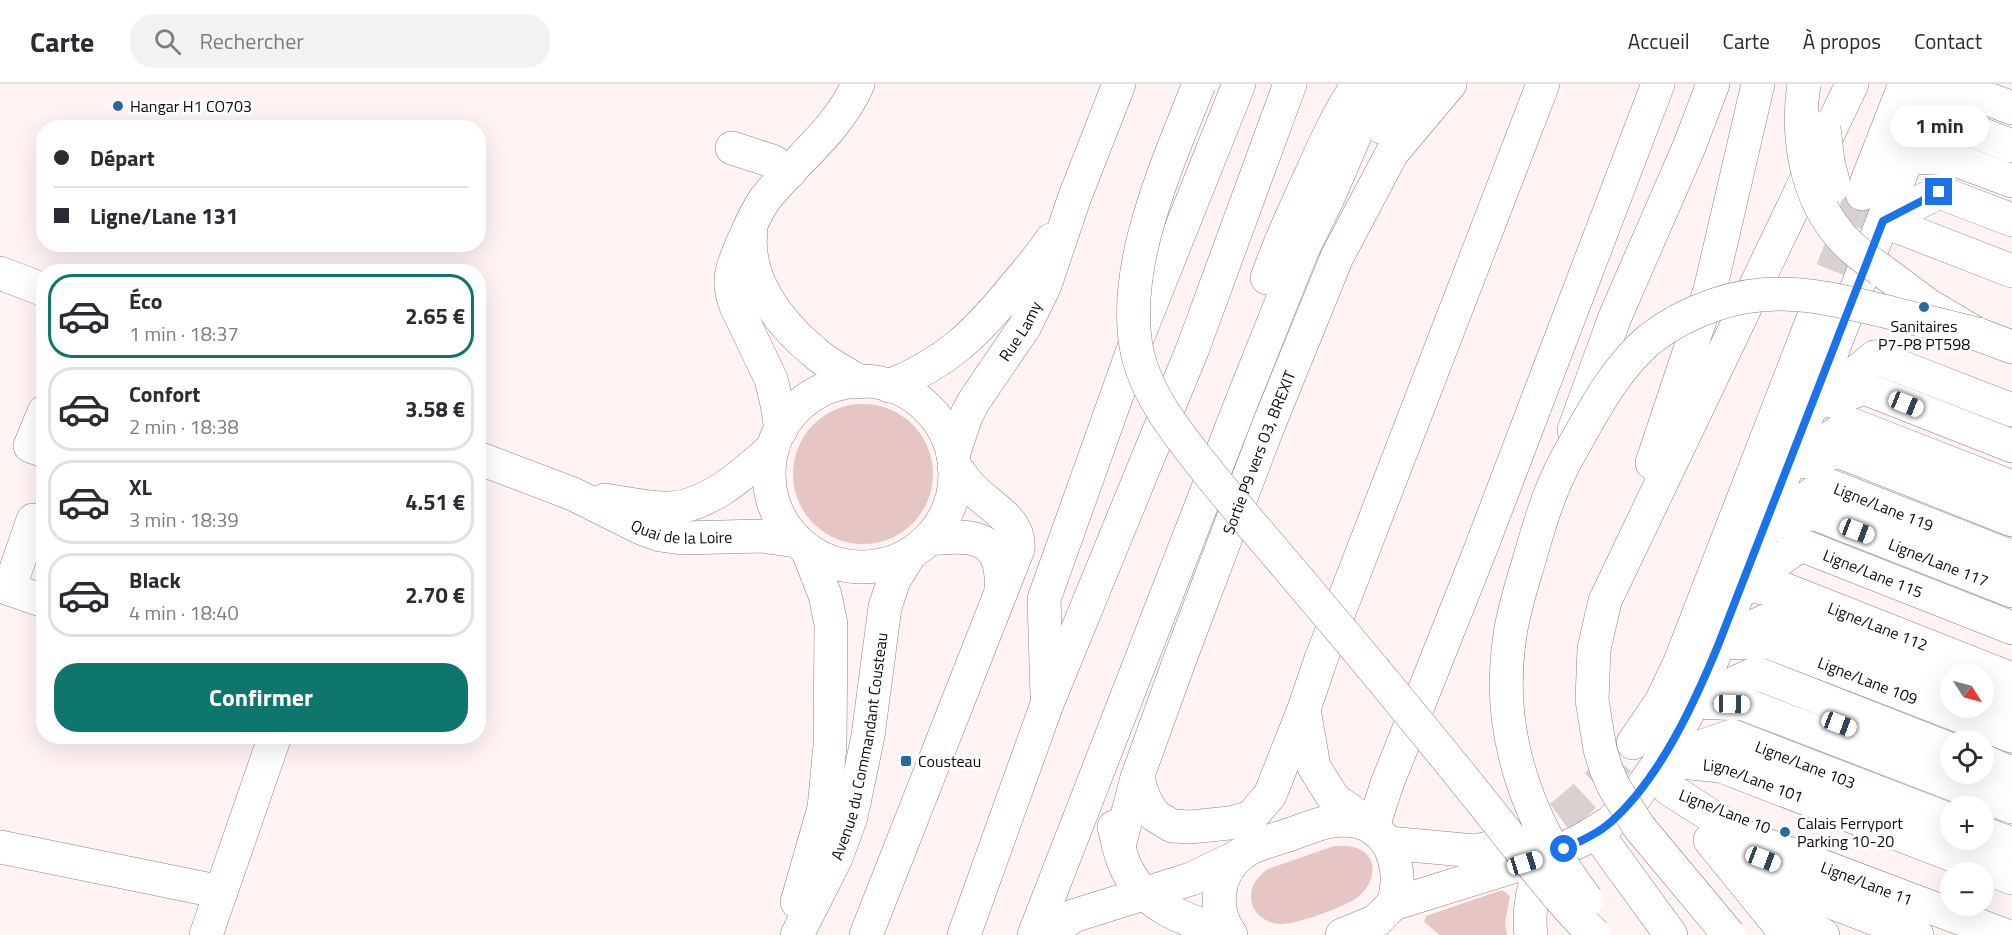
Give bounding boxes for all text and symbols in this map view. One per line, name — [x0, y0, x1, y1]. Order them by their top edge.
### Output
search box — [130, 14, 550, 68]
text: Carte — [30, 20, 94, 63]
text: Rechercher — [199, 24, 304, 58]
icon: search — [151, 25, 184, 58]
text: Accueil — [1628, 25, 1690, 57]
text: Carte — [1723, 25, 1770, 57]
text: À propos — [1803, 25, 1881, 57]
text: Contact — [1914, 25, 1982, 57]
place label: Hangar H1 CO703 — [130, 94, 252, 118]
marker: Hangar H1 CO703 — [111, 99, 125, 113]
callout: 1 min — [1890, 105, 1988, 147]
text: 1 min — [1915, 110, 1964, 141]
text: Départ — [90, 141, 155, 175]
route end — [1925, 178, 1952, 205]
text: Ligne/Lane 131 — [90, 199, 238, 233]
text: Éco — [129, 284, 162, 318]
icon: car — [57, 289, 111, 343]
street label: Rue Lamy — [993, 297, 1048, 366]
text: 2.65 € — [405, 299, 465, 333]
marker: Sanitaires P7-P8 PT598 — [1917, 300, 1931, 314]
place label: Sanitaires P7-P8 PT598 — [1878, 314, 1970, 356]
text: 1 min · 18:37 — [129, 318, 239, 349]
street label: Sortie P9 vers O3, BREXIT — [1216, 366, 1302, 538]
text: Confort — [129, 377, 200, 411]
icon: car — [57, 382, 111, 436]
car — [1886, 389, 1926, 419]
text: 3.58 € — [405, 392, 465, 426]
text: 2 min · 18:38 — [129, 411, 239, 442]
text: XL — [129, 470, 152, 504]
icon: car — [57, 475, 111, 529]
street label: Ligne/Lane 119 — [1830, 476, 1937, 537]
text: 4.51 € — [405, 485, 465, 519]
text: 3 min · 18:39 — [129, 504, 239, 535]
street label: Quai de la Loire — [627, 513, 732, 550]
car — [1837, 516, 1877, 546]
street label: Ligne/Lane 117 — [1885, 532, 1992, 593]
street label: Ligne/Lane 115 — [1819, 543, 1926, 604]
text: Black — [129, 563, 181, 597]
icon: car — [57, 568, 111, 622]
text: 2.70 € — [405, 578, 465, 612]
street label: Ligne/Lane 112 — [1824, 596, 1931, 657]
text: 4 min · 18:40 — [129, 597, 239, 628]
street label: Avenue du Commandant Cousteau — [824, 631, 894, 863]
street label: Ligne/Lane 109 — [1814, 650, 1921, 711]
button: Confirmer — [54, 663, 468, 732]
north arrow — [1940, 664, 1994, 718]
map controls — [1940, 664, 1994, 916]
car — [1714, 695, 1750, 713]
car — [1819, 709, 1859, 739]
button: locate — [1940, 730, 1994, 784]
street label: Ligne/Lane 103 — [1752, 734, 1859, 794]
place label: Cousteau — [918, 749, 981, 773]
street label: Ligne/Lane 101 — [1702, 752, 1807, 809]
marker: Cousteau — [899, 754, 913, 768]
street label: Ligne/Lane 10 — [1676, 783, 1774, 839]
button: + — [1940, 796, 1994, 850]
place label: Calais Ferryport Parking 10-20 — [1797, 811, 1903, 853]
marker: Calais Ferryport Parking 10-20 — [1778, 825, 1792, 839]
route start — [1550, 835, 1577, 862]
car — [1743, 844, 1783, 874]
car — [1505, 849, 1545, 877]
street label: Ligne/Lane 11 — [1817, 855, 1916, 911]
button: − — [1940, 862, 1994, 916]

